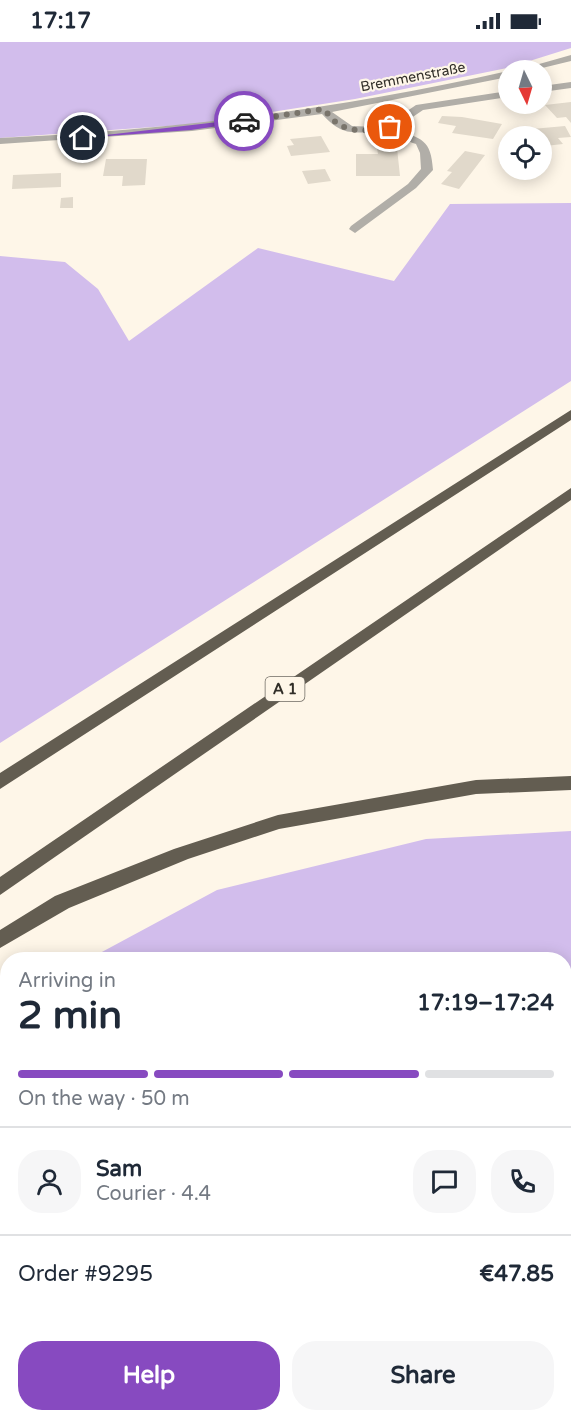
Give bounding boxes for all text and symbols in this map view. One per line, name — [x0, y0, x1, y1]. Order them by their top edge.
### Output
text: 17:17 — [30, 8, 91, 34]
street label: Bremmenstraße — [359, 58, 467, 96]
north arrow — [498, 60, 552, 114]
map controls — [498, 60, 552, 180]
courier — [214, 91, 274, 151]
pin — [364, 101, 415, 152]
icon: car — [228, 105, 261, 138]
icon: bag — [373, 110, 406, 143]
pin — [57, 112, 108, 163]
icon: home — [66, 121, 99, 154]
button: locate — [498, 126, 552, 180]
road number: A 1 — [266, 677, 304, 701]
text: Arriving in — [18, 969, 116, 993]
text: 17:19–17:24 — [417, 990, 554, 1016]
text: 2 min — [18, 992, 122, 1039]
text: On the way · 50 m — [18, 1087, 190, 1111]
button: person — [18, 1150, 81, 1213]
button: chat — [413, 1150, 476, 1213]
button: phone — [491, 1150, 554, 1213]
text: Sam — [96, 1156, 142, 1182]
text: Courier · 4.4 — [96, 1182, 211, 1206]
text: Order #9295 — [18, 1261, 153, 1287]
text: €47.85 — [479, 1261, 554, 1287]
button: Help — [18, 1341, 280, 1410]
button: Share — [292, 1341, 554, 1410]

